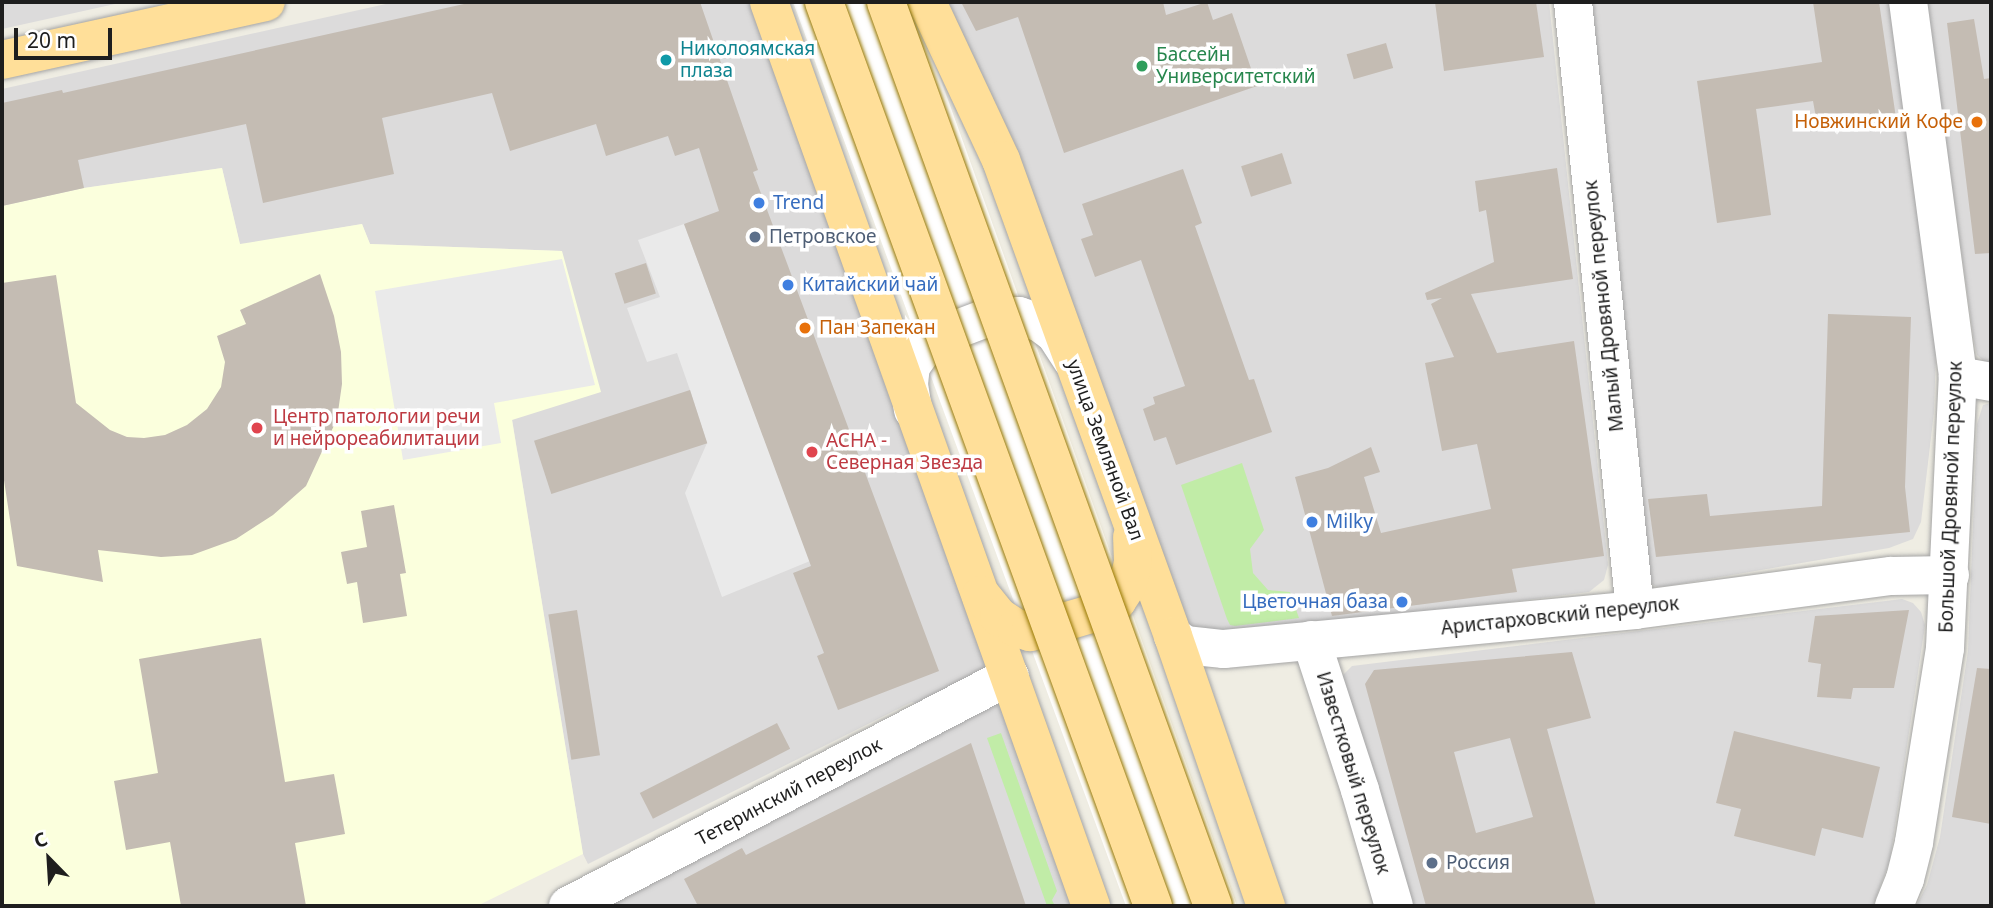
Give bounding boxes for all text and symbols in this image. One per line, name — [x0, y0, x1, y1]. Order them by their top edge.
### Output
scale bar — [18, 14, 116, 58]
text: 20 m — [27, 26, 76, 54]
place label: Николоямская плаза — [680, 38, 815, 82]
place label: Бассейн Университетский — [1156, 44, 1316, 88]
marker: Николоямская плаза — [658, 52, 674, 68]
marker: Бассейн Университетский — [1134, 58, 1150, 74]
place label: Новжинский Кофе — [1794, 111, 1963, 133]
marker: Новжинский Кофе — [1969, 114, 1985, 130]
street label: Малый Дровяной переулок — [1579, 179, 1629, 433]
place label: Trend — [773, 192, 824, 214]
marker: Trend — [751, 195, 767, 211]
place label: Петровское — [769, 226, 876, 248]
marker: Петровское — [747, 229, 763, 245]
place label: Китайский чай — [802, 274, 938, 296]
marker: Китайский чай — [780, 277, 796, 293]
place label: Пан Запекан — [819, 317, 936, 339]
marker: Пан Запекан — [797, 320, 813, 336]
street label: улица Земляной Вал — [1062, 356, 1148, 544]
street label: Большой Дровяной переулок — [1935, 361, 1967, 633]
place label: Центр патологии речи и нейрореабилитации — [273, 406, 480, 450]
marker: Центр патологии речи и нейрореабилитации — [247, 418, 267, 438]
place label: АСНА - Северная Звезда — [826, 430, 983, 474]
marker: АСНА - Северная Звезда — [804, 444, 820, 460]
place label: Milky — [1326, 511, 1373, 533]
marker: Milky — [1304, 514, 1320, 530]
place label: Цветочная база — [1242, 591, 1388, 613]
street label: Аристарховский переулок — [1440, 592, 1680, 640]
marker: Цветочная база — [1394, 594, 1410, 610]
street label: Известковый переулок — [1311, 669, 1395, 877]
street label: Тетеринский переулок — [692, 733, 886, 851]
north arrow — [14, 824, 84, 894]
text: С — [30, 825, 51, 854]
place label: Россия — [1446, 852, 1510, 874]
marker: Россия — [1424, 855, 1440, 871]

